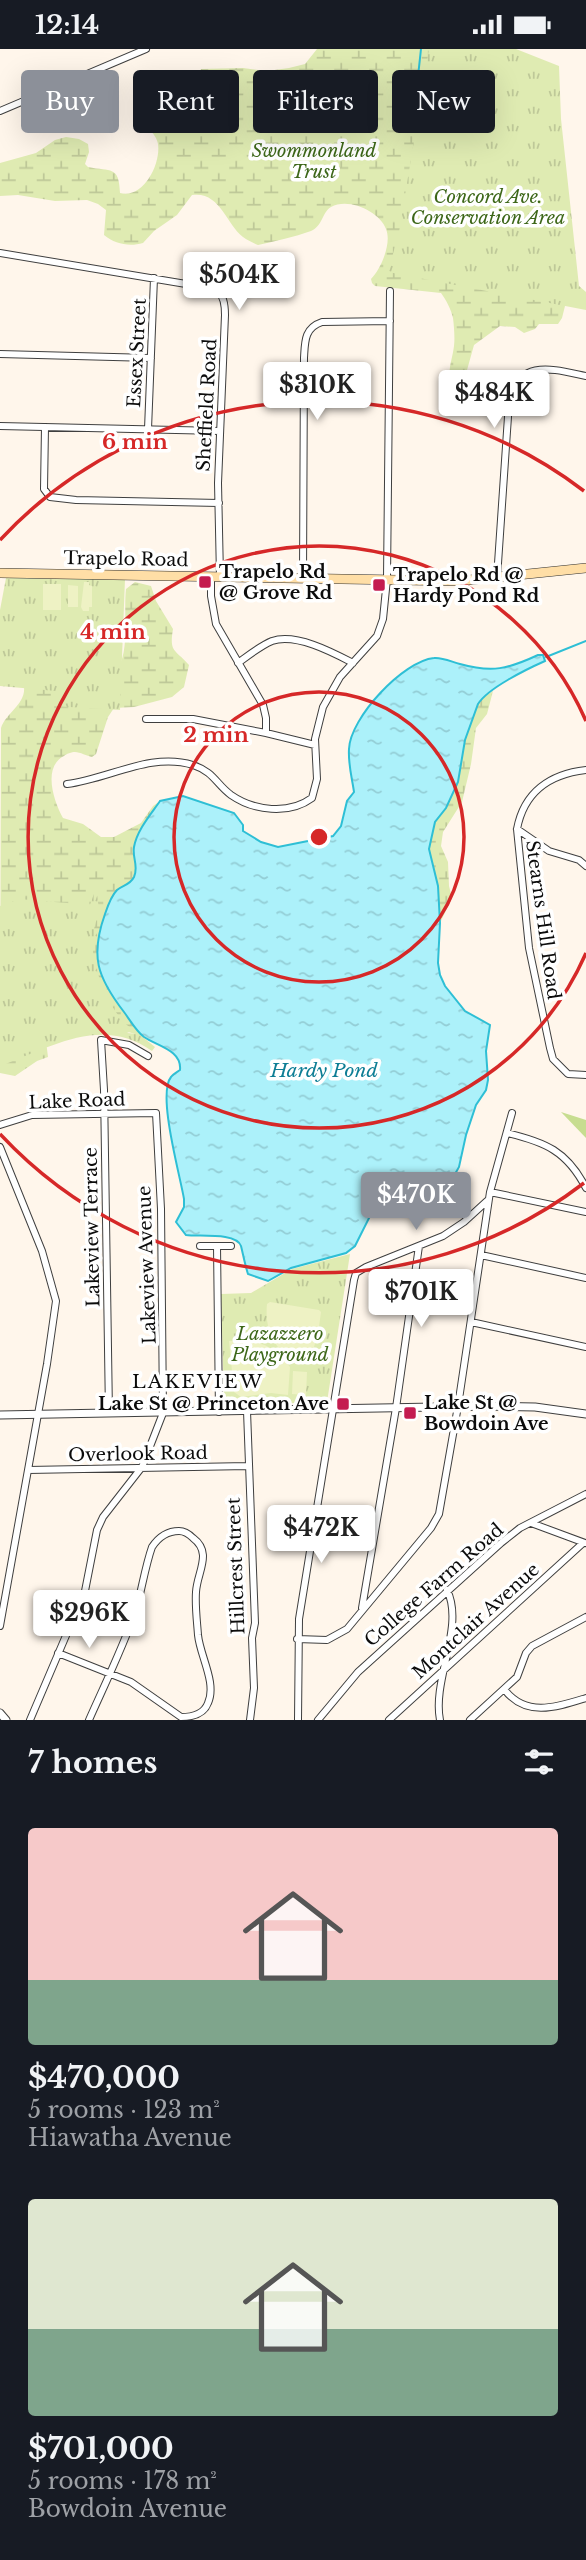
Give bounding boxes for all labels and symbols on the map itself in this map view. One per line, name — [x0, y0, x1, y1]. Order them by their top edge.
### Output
park label: Swommonland Trust — [252, 140, 377, 183]
park label: Concord Ave. Conservation Area — [411, 186, 565, 229]
pin: $504K — [190, 253, 288, 312]
street label: Essex Street — [123, 297, 151, 408]
street label: Sheffield Road — [193, 338, 221, 472]
pin: $310K — [268, 363, 366, 422]
pin: $484K — [445, 371, 543, 430]
text: 6 min — [102, 429, 168, 455]
street label: Trapelo Road — [63, 547, 189, 571]
place label: Trapelo Rd @ Grove Rd — [219, 561, 333, 604]
place label: Trapelo Rd @ Hardy Pond Rd — [393, 564, 540, 607]
marker: Trapelo Rd @ Grove Rd — [197, 574, 213, 590]
marker: Trapelo Rd @ Hardy Pond Rd — [371, 577, 387, 593]
text: 4 min — [80, 619, 146, 645]
text: 2 min — [183, 722, 249, 748]
centre of rings — [307, 825, 331, 849]
street label: Stearns Hill Road — [521, 839, 565, 1001]
water label: Hardy Pond — [269, 1059, 378, 1082]
street label: Lake Road — [28, 1088, 126, 1114]
street label: Lakeview Terrace — [80, 1147, 104, 1307]
pin: $470K — [367, 1173, 465, 1232]
street label: Lakeview Avenue — [133, 1185, 161, 1345]
pin: $701K — [372, 1269, 470, 1329]
park label: Lazazzero Playground — [230, 1323, 329, 1366]
district label: LAKEVIEW — [132, 1370, 264, 1393]
place label: Lake St @ Bowdoin Ave — [424, 1392, 549, 1435]
place label: Lake St @ Princeton Ave — [98, 1393, 329, 1415]
marker: Lake St @ Princeton Ave — [335, 1396, 351, 1412]
marker: Lake St @ Bowdoin Ave — [402, 1405, 418, 1421]
street label: Overlook Road — [68, 1442, 208, 1466]
street label: Hillcrest Street — [223, 1497, 249, 1635]
pin: $472K — [272, 1505, 370, 1565]
street label: College Farm Road — [360, 1519, 508, 1651]
street label: Montclair Avenue — [408, 1558, 544, 1684]
pin: $296K — [40, 1591, 138, 1650]

